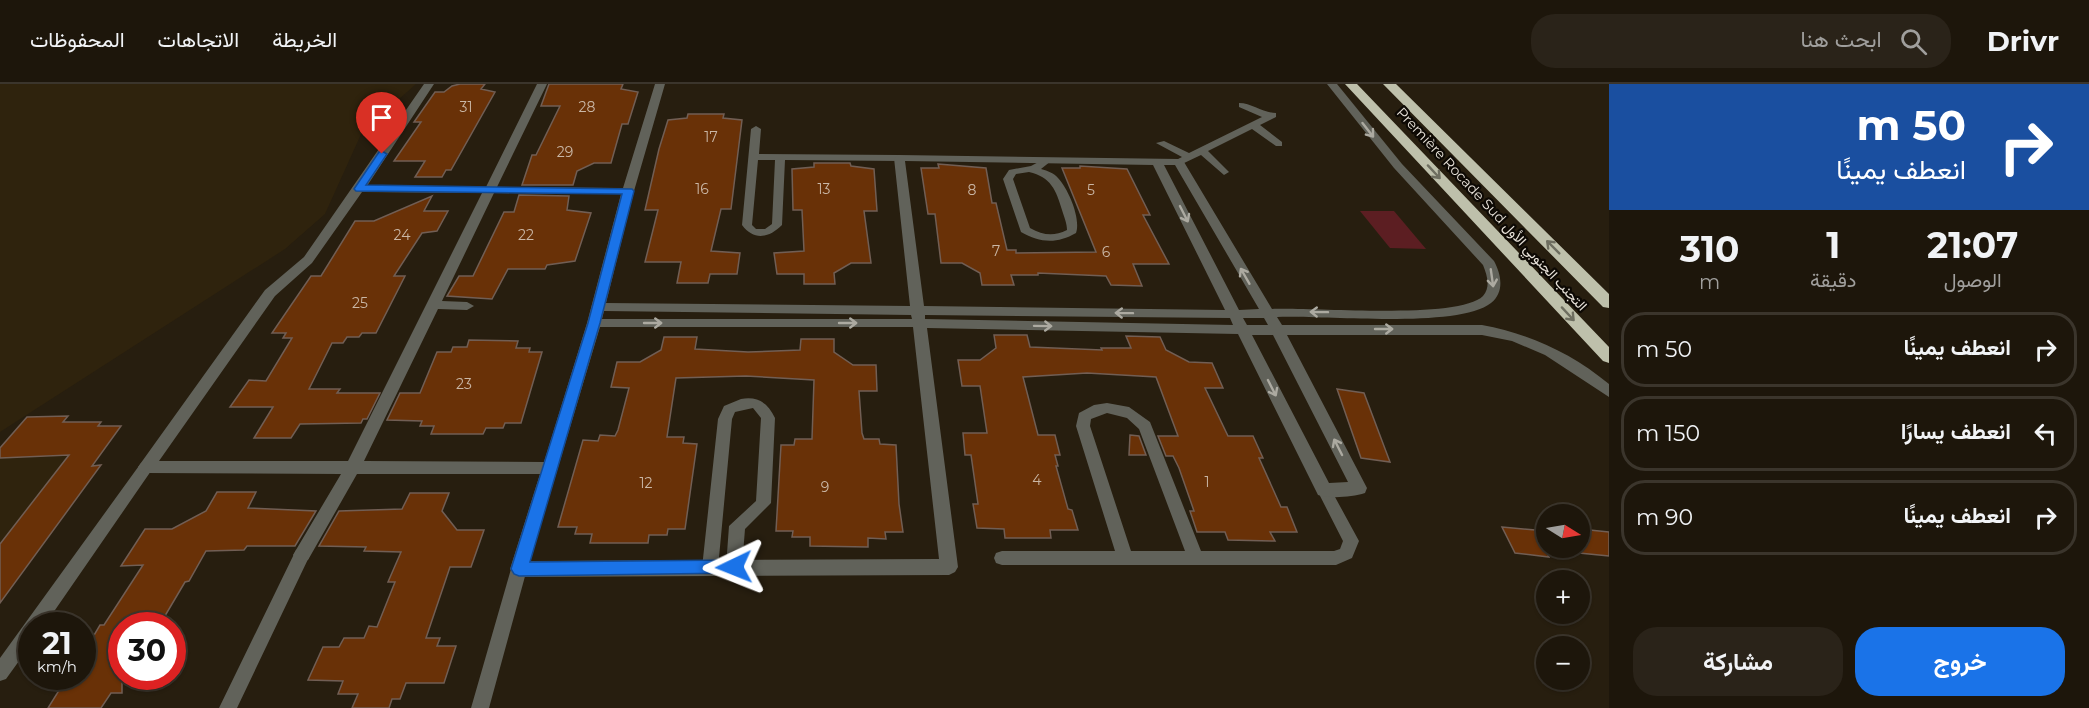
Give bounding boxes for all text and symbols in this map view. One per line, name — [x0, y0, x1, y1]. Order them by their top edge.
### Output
search box — [1531, 14, 1951, 68]
text: Drivr — [1987, 24, 2059, 58]
icon: search — [1897, 25, 1930, 58]
text: ابحث هنا — [1800, 26, 1882, 53]
text: المحفوظات — [30, 27, 125, 52]
text: الاتجاهات — [158, 27, 239, 52]
text: الخريطة — [272, 27, 337, 52]
pin — [356, 92, 407, 154]
house number: 31 — [460, 98, 472, 116]
house number: 28 — [579, 98, 596, 116]
text: 50 m — [1857, 99, 1966, 151]
icon: arrive — [365, 101, 398, 134]
street label: Première Rocade Sud التجنب الجنوبي الأول — [1391, 104, 1591, 317]
icon: right — [1987, 108, 2065, 186]
one-way arrow — [1362, 122, 1375, 138]
house number: 17 — [704, 128, 718, 146]
house number: 29 — [557, 143, 573, 161]
text: انعطف يمينًا — [1836, 153, 1966, 186]
one-way arrow — [1427, 165, 1442, 180]
house number: 16 — [695, 180, 709, 198]
house number: 13 — [818, 180, 831, 198]
house number: 8 — [968, 181, 977, 199]
house number: 5 — [1087, 181, 1095, 199]
one-way arrow — [1178, 205, 1190, 223]
text: 1 — [1826, 223, 1840, 267]
text: 21:07 — [1927, 223, 2018, 267]
house number: 24 — [394, 226, 411, 244]
house number: 22 — [518, 226, 534, 244]
text: 310 — [1680, 227, 1740, 271]
one-way arrow — [1545, 240, 1560, 255]
house number: 7 — [992, 242, 1000, 260]
house number: 6 — [1102, 243, 1111, 261]
one-way arrow — [1239, 268, 1251, 285]
one-way arrow — [1487, 268, 1498, 287]
text: دقيقة — [1810, 268, 1856, 292]
text: الوصول — [1944, 268, 2002, 292]
text: m — [1699, 270, 1720, 294]
house number: 25 — [352, 294, 368, 312]
one-way arrow — [1309, 306, 1329, 318]
one-way arrow — [1561, 306, 1576, 321]
one-way arrow — [1115, 307, 1135, 319]
one-way arrow — [642, 317, 662, 329]
one-way arrow — [837, 317, 857, 329]
one-way arrow — [1032, 320, 1052, 332]
one-way arrow — [1374, 323, 1394, 335]
icon: right — [2029, 333, 2062, 366]
text: انعطف يمينًا — [1903, 334, 2011, 361]
text: 50 m — [1636, 336, 1692, 363]
house number: 23 — [456, 375, 472, 393]
one-way arrow — [1267, 378, 1279, 396]
icon: left — [2029, 417, 2062, 450]
text: انعطف يسارًا — [1901, 418, 2011, 445]
text: 150 m — [1636, 420, 1700, 447]
one-way arrow — [1332, 439, 1343, 457]
house number: 4 — [1032, 471, 1042, 489]
house number: 1 — [1204, 473, 1210, 491]
house number: 12 — [639, 474, 653, 492]
house number: 9 — [821, 478, 829, 496]
icon: right — [2029, 501, 2062, 534]
text: انعطف يمينًا — [1903, 502, 2011, 529]
north arrow — [1536, 504, 1590, 558]
map controls — [1536, 504, 1590, 690]
text: 90 m — [1636, 504, 1693, 531]
position arrow — [702, 535, 766, 599]
button: + — [1536, 570, 1590, 624]
speed limit sign: 30 — [108, 612, 186, 690]
text: 21 — [42, 625, 72, 662]
button: مشاركة — [1633, 627, 1843, 696]
button: خروج — [1855, 627, 2065, 696]
button: − — [1536, 636, 1590, 690]
text: km/h — [37, 657, 77, 676]

